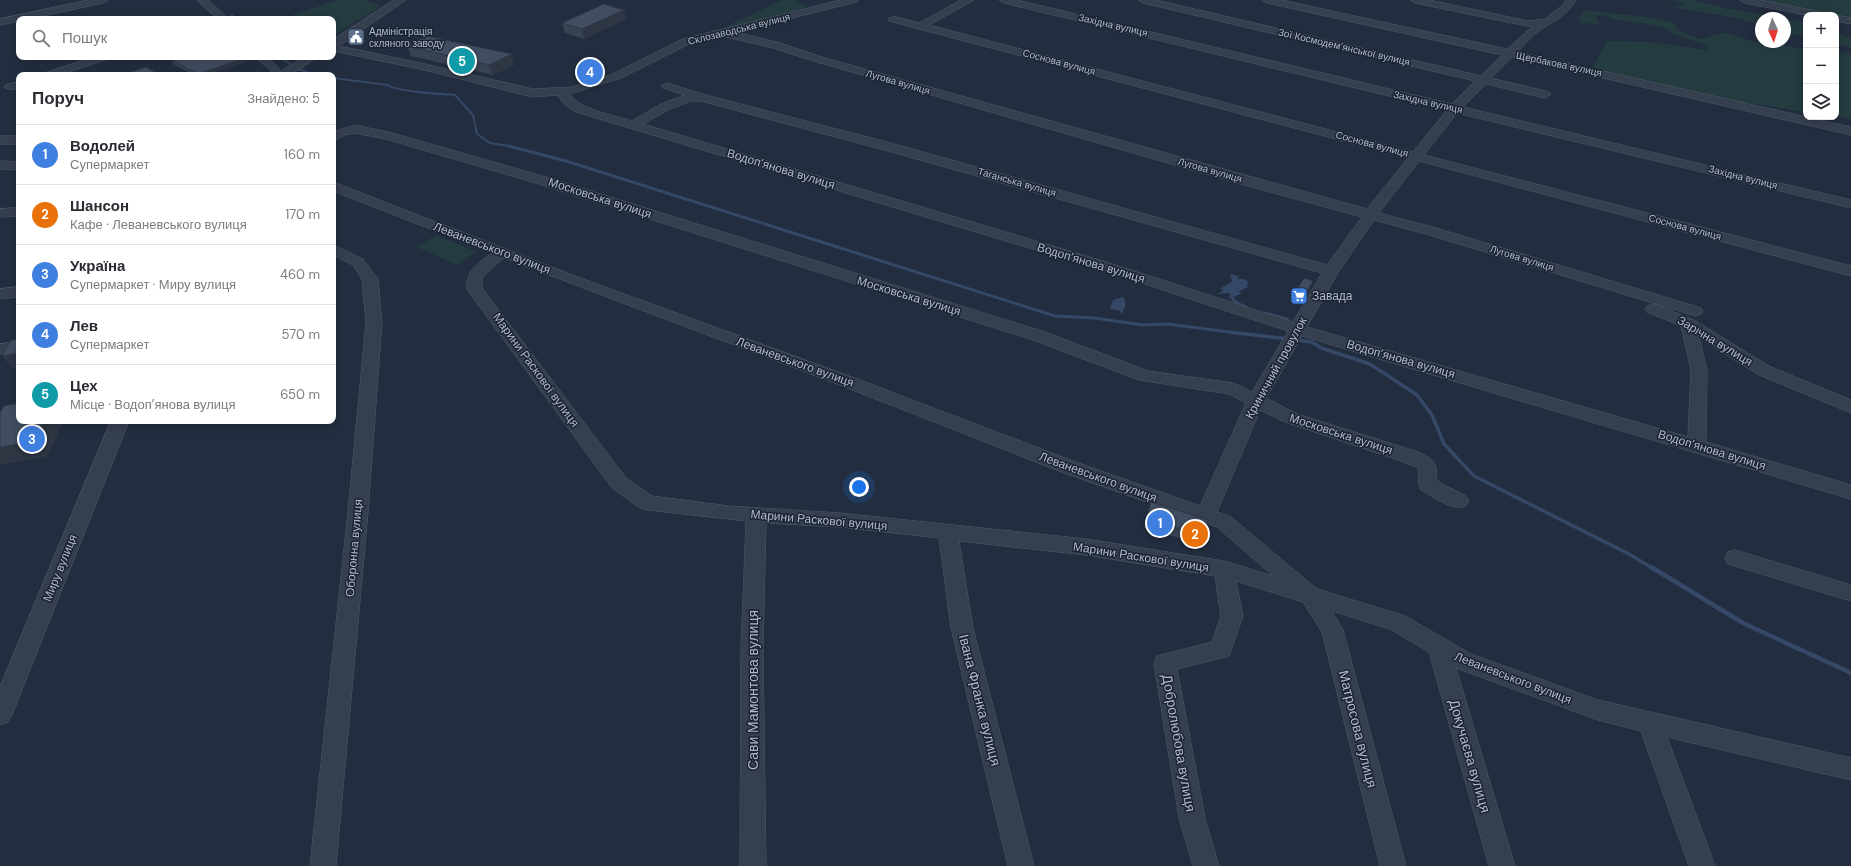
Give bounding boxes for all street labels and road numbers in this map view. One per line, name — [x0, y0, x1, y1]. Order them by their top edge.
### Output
street label: Склозаводська вулиця — [686, 10, 792, 48]
street label: Західна вулиця — [1077, 11, 1149, 39]
street label: Зої Космодем’янської вулиця — [1277, 25, 1411, 69]
street label: Соснова вулиця — [1021, 46, 1097, 78]
street label: Щербакова вулиця — [1515, 49, 1603, 79]
street label: Лугова вулиця — [864, 67, 932, 97]
street label: Західна вулиця — [1392, 88, 1464, 116]
street label: Соснова вулиця — [1334, 128, 1410, 160]
street label: Водоп’янова вулиця — [725, 145, 837, 193]
street label: Лугова вулиця — [1176, 155, 1244, 185]
street label: Західна вулиця — [1707, 162, 1779, 192]
street label: Таганська вулиця — [976, 165, 1058, 199]
street label: Московська вулиця — [546, 174, 654, 222]
street label: Соснова вулиця — [1647, 211, 1723, 243]
street label: Леваневського вулиця — [431, 218, 553, 278]
street label: Водоп’янова вулиця — [1035, 239, 1147, 287]
street label: Лугова вулиця — [1488, 242, 1556, 274]
street label: Московська вулиця — [855, 273, 963, 319]
street label: Марини Раскової вулиця — [489, 310, 583, 430]
street label: Зарічна вулиця — [1674, 312, 1756, 370]
street label: Криничний провулок — [1241, 314, 1311, 422]
street label: Леваневського вулиця — [734, 333, 856, 391]
street label: Водоп’янова вулиця — [1345, 336, 1457, 382]
street label: Московська вулиця — [1287, 410, 1395, 458]
street label: Водоп’янова вулиця — [1656, 426, 1768, 474]
street label: Леваневського вулиця — [1037, 448, 1159, 506]
street label: Оборонна вулиця — [342, 498, 366, 598]
street label: Марини Раскової вулиця — [750, 506, 888, 534]
street label: Миру вулиця — [39, 532, 81, 604]
street label: Марини Раскової вулиця — [1072, 538, 1210, 576]
street label: Сави Мамонтова вулиця — [744, 610, 762, 770]
street label: Івана Франка вулиця — [955, 632, 1005, 768]
street label: Леваневського вулиця — [1452, 648, 1574, 708]
street label: Матросова вулиця — [1335, 668, 1381, 790]
street label: Добролюбова вулиця — [1158, 673, 1200, 813]
street label: Докучаєва вулиця — [1445, 697, 1495, 815]

